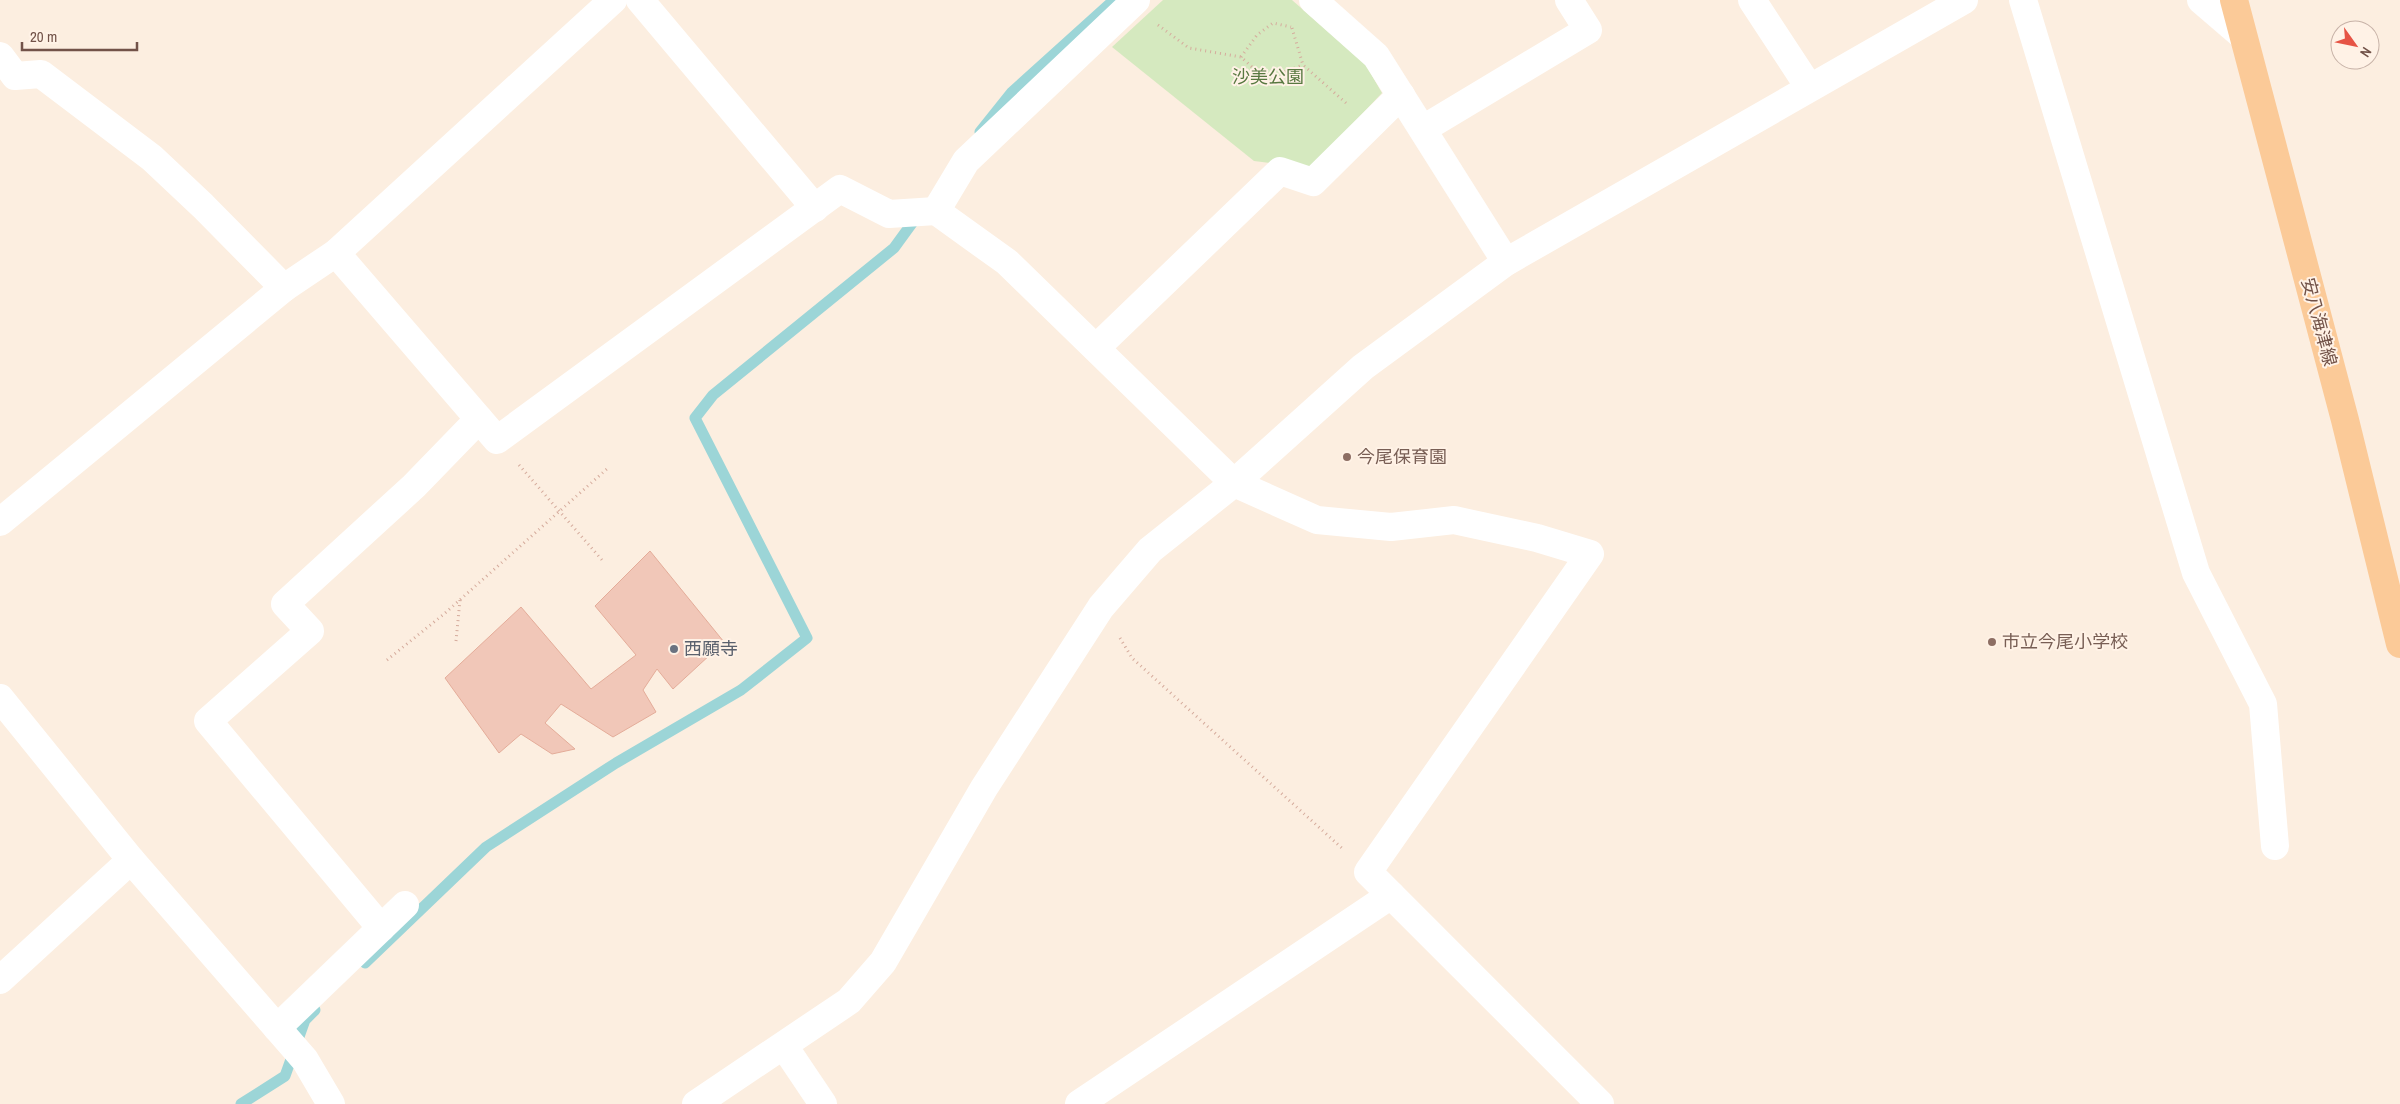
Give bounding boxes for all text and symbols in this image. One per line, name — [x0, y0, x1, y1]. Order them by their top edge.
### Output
scale bar — [22, 20, 138, 52]
north arrow — [2330, 20, 2380, 70]
text: 20 m — [30, 26, 57, 47]
text: N — [2356, 44, 2376, 60]
park label: 沙美公園 — [1232, 64, 1304, 89]
street label: 安八海津線 — [2296, 275, 2343, 369]
place label: 今尾保育園 — [1357, 444, 1447, 469]
marker: 今尾保育園 — [1341, 451, 1353, 463]
place label: 市立今尾小学校 — [2002, 629, 2128, 654]
place label: 西願寺 — [684, 636, 738, 661]
marker: 市立今尾小学校 — [1986, 636, 1998, 648]
marker: 西願寺 — [668, 643, 680, 655]

